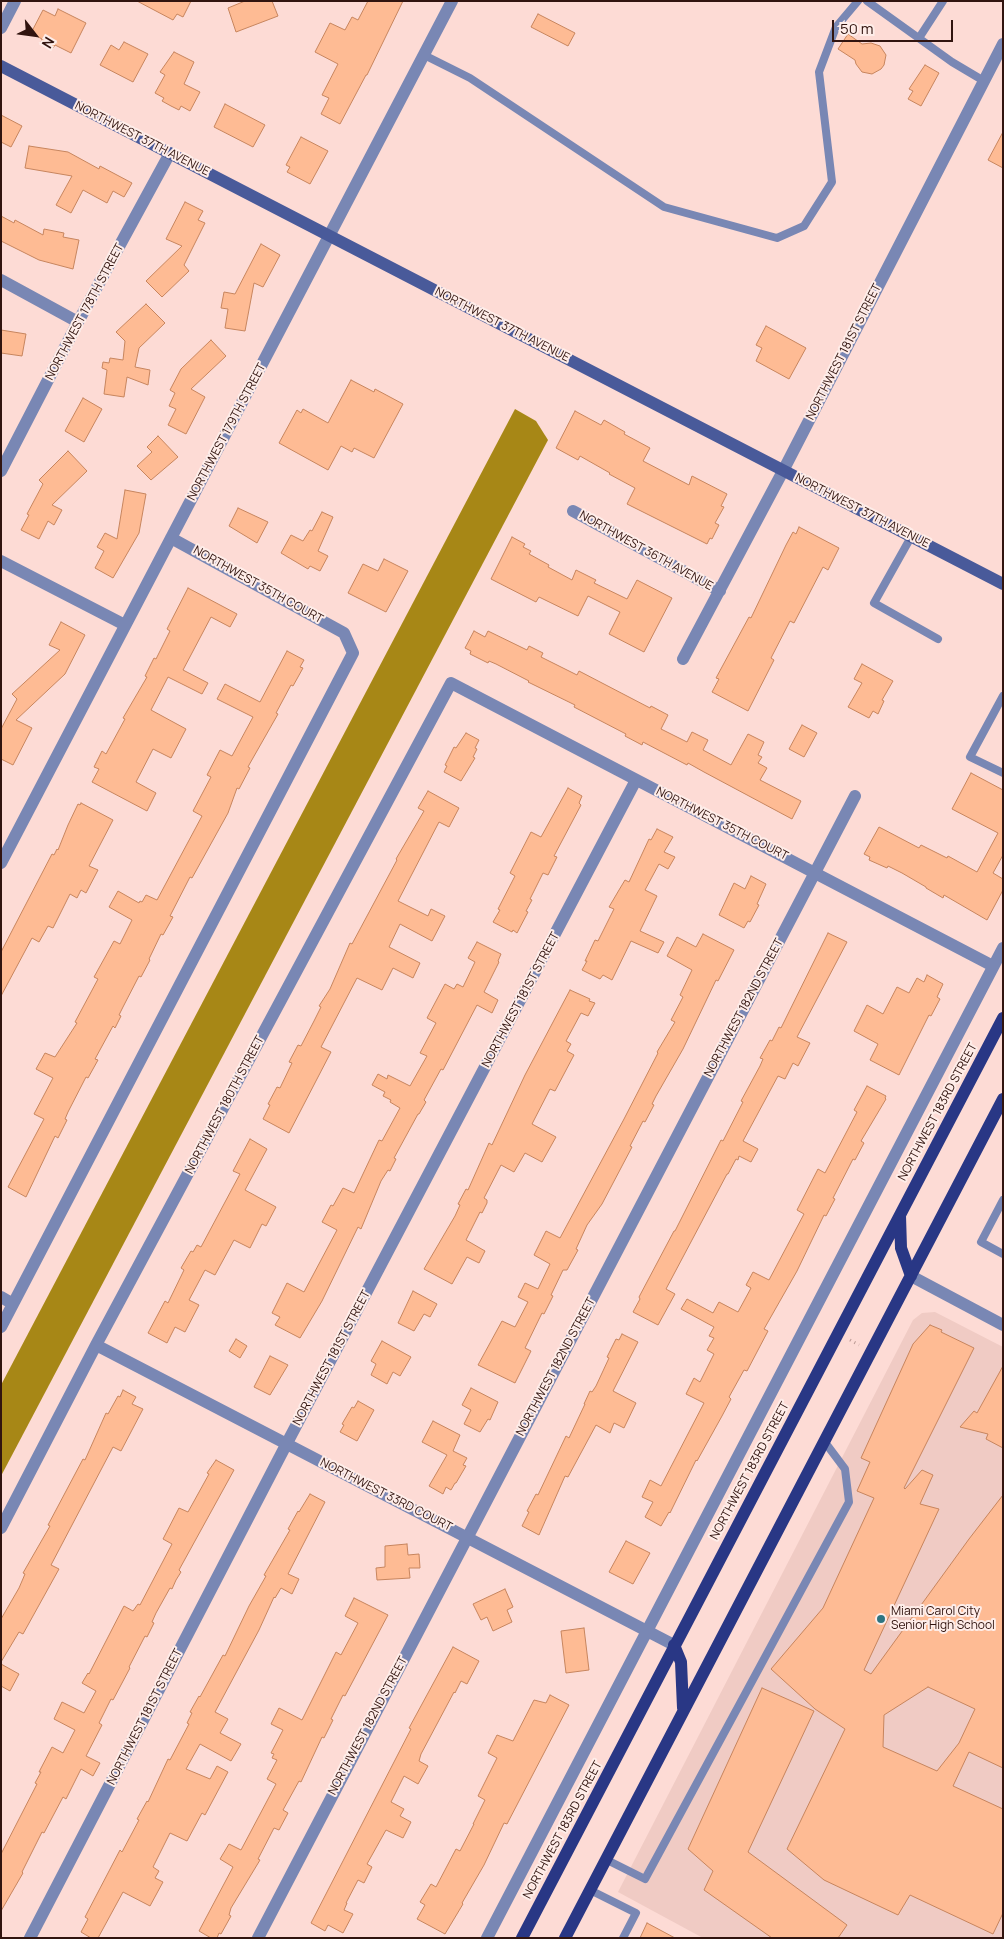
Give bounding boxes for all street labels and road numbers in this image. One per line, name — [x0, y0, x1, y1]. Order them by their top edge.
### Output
street label: NORTHWEST 37TH AVENUE — [72, 99, 212, 179]
street label: NORTHWEST 178TH STREET — [43, 241, 127, 383]
street label: NORTHWEST 181ST STREET — [803, 282, 885, 422]
street label: NORTHWEST 37TH AVENUE — [432, 285, 572, 365]
street label: NORTHWEST 179TH STREET — [185, 361, 269, 503]
street label: NORTHWEST 37TH AVENUE — [792, 471, 932, 551]
street label: NORTHWEST 36TH AVENUE — [577, 508, 715, 594]
street label: NORTHWEST 35TH COURT — [191, 543, 325, 627]
street label: NORTHWEST 35TH COURT — [654, 784, 790, 864]
street label: NORTHWEST 181ST STREET — [479, 930, 563, 1070]
street label: NORTHWEST 182ND STREET — [701, 936, 787, 1080]
street label: NORTHWEST 180TH STREET — [182, 1034, 268, 1176]
street label: NORTHWEST 183RD STREET — [896, 1041, 980, 1183]
street label: NORTHWEST 181ST STREET — [290, 1288, 374, 1428]
street label: NORTHWEST 182ND STREET — [513, 1295, 599, 1439]
street label: NORTHWEST 183RD STREET — [708, 1400, 792, 1542]
street label: NORTHWEST 33RD COURT — [318, 1455, 454, 1535]
street label: NORTHWEST 181ST STREET — [104, 1647, 186, 1787]
street label: NORTHWEST 182ND STREET — [325, 1654, 411, 1798]
street label: NORTHWEST 183RD STREET — [521, 1759, 605, 1901]

